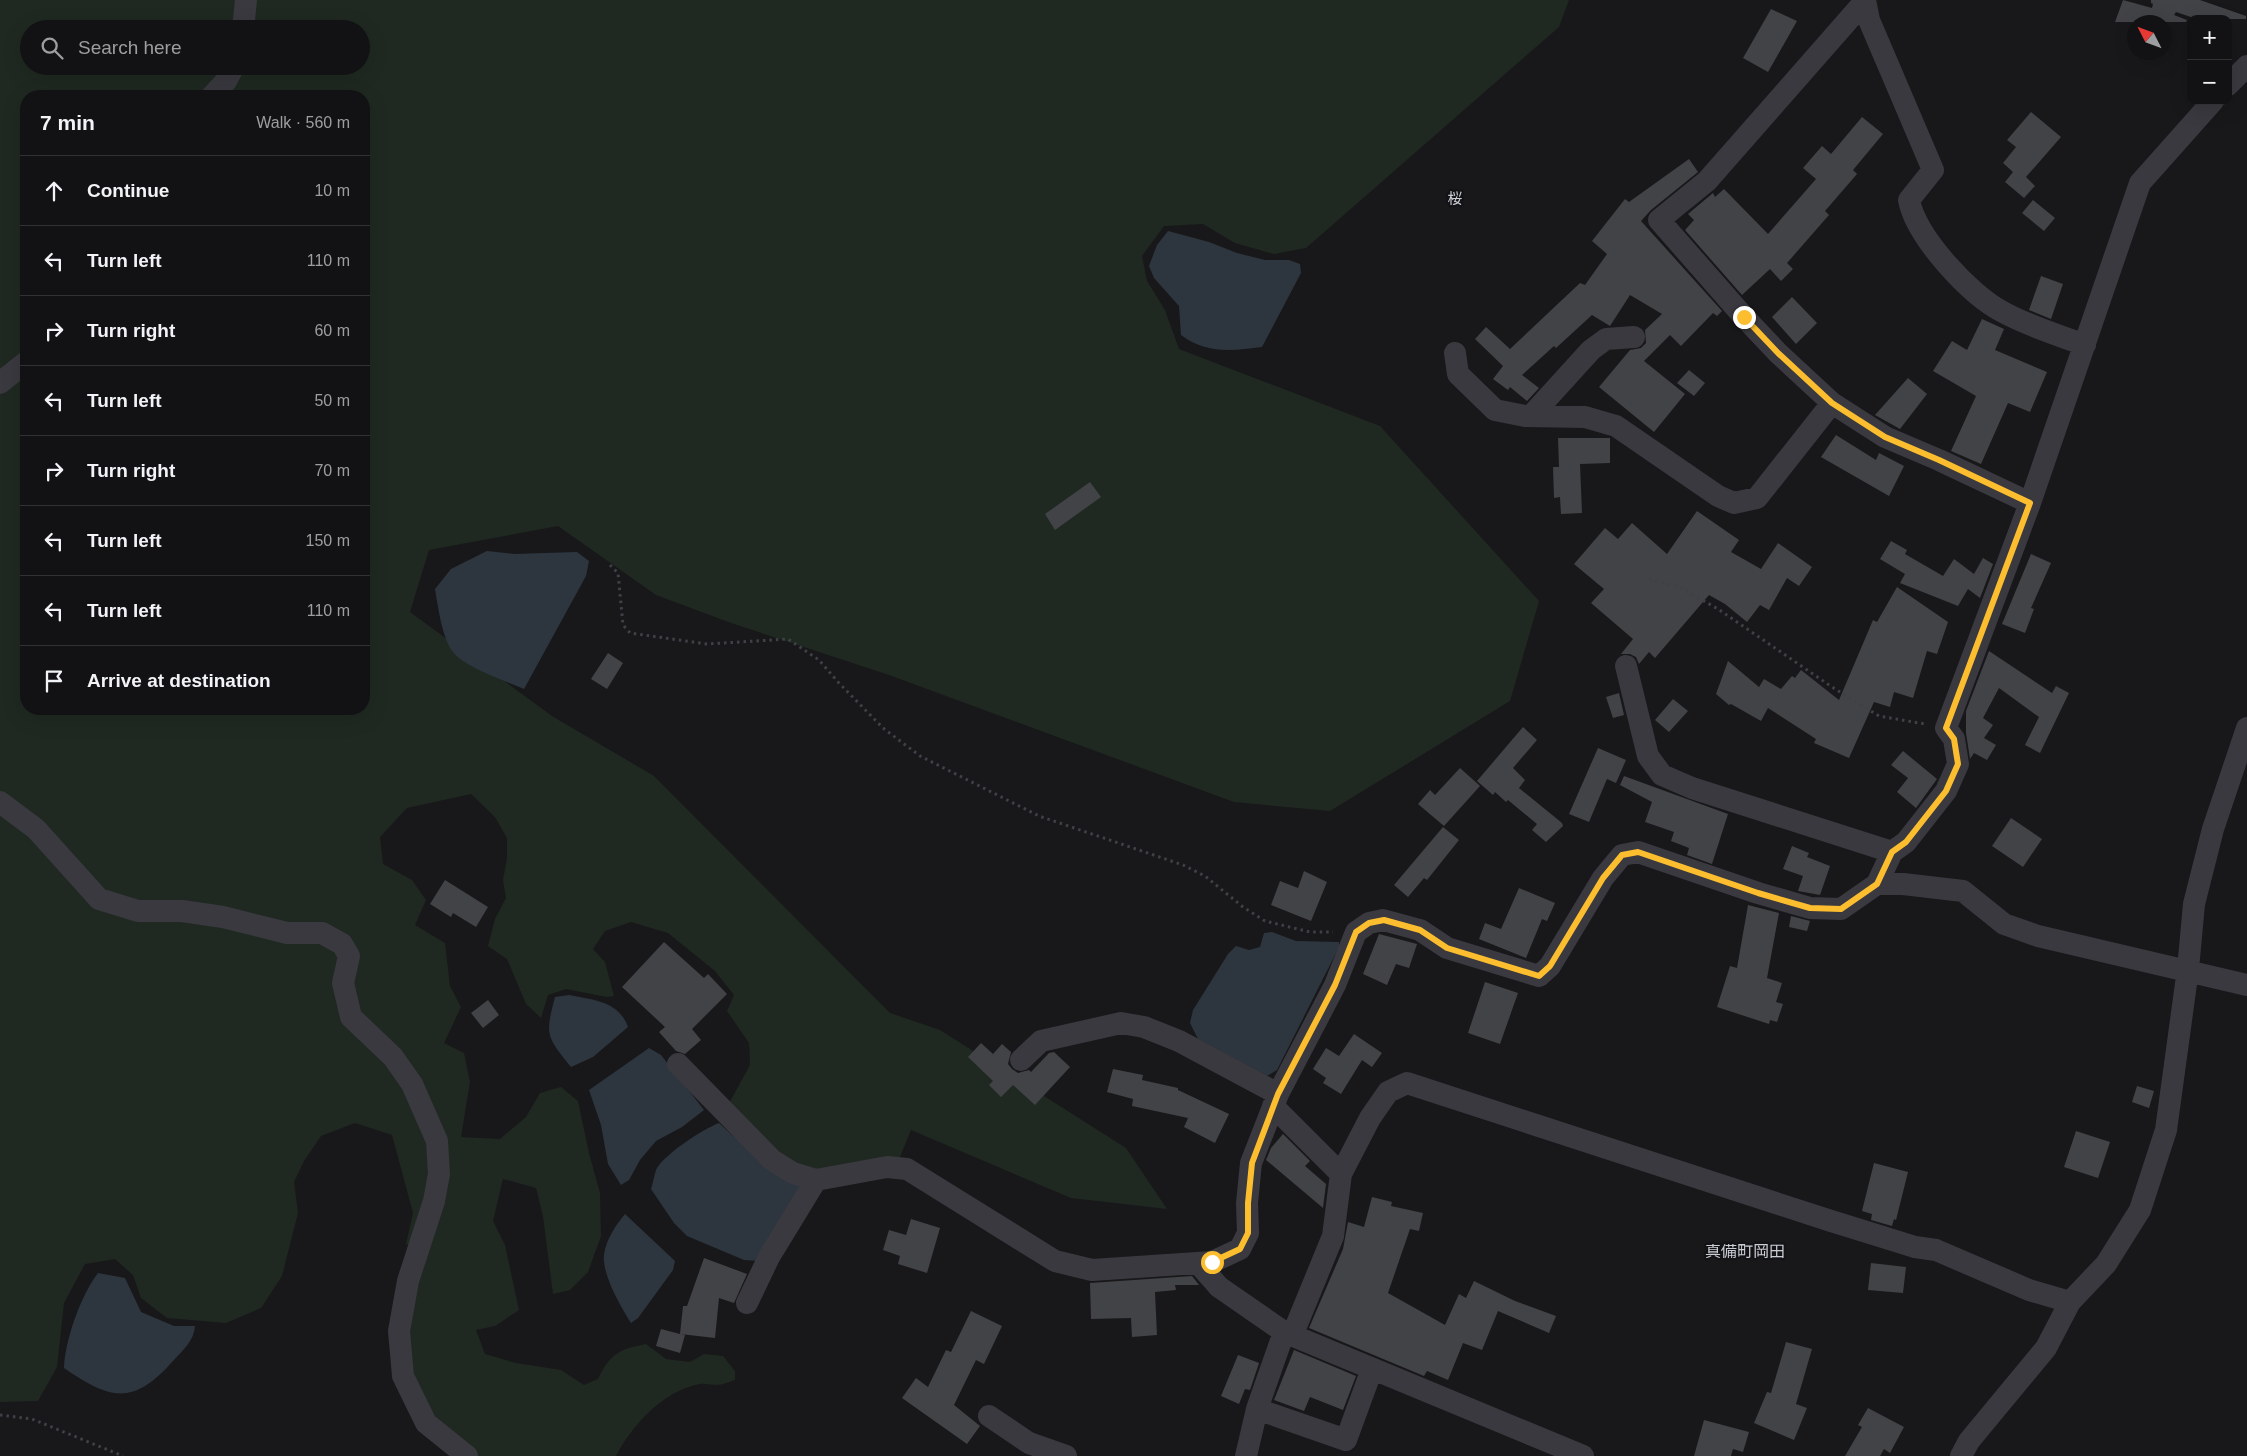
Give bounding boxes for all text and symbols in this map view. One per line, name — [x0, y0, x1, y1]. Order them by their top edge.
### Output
north arrow — [2127, 15, 2172, 60]
map controls — [2187, 15, 2232, 105]
button: + — [2187, 15, 2232, 60]
search box — [20, 20, 370, 75]
icon: search — [38, 34, 66, 62]
text: Search here — [78, 37, 182, 58]
button: − — [2187, 60, 2232, 105]
text: 7 min — [40, 111, 95, 134]
text: Walk · 560 m — [256, 114, 350, 131]
icon: ahead — [40, 177, 68, 205]
text: Continue — [87, 180, 169, 201]
text: 10 m — [314, 182, 350, 199]
district label: 桜 — [1447, 190, 1463, 207]
icon: left — [40, 247, 68, 275]
text: Turn left — [87, 250, 162, 271]
text: 110 m — [307, 252, 350, 269]
route end — [1733, 306, 1756, 329]
icon: right — [40, 317, 68, 345]
text: Turn right — [87, 320, 175, 341]
text: 60 m — [314, 322, 350, 339]
icon: left — [40, 387, 68, 415]
text: Turn left — [87, 390, 162, 411]
text: 50 m — [314, 392, 350, 409]
icon: right — [40, 457, 68, 485]
text: Turn right — [87, 460, 175, 481]
text: 70 m — [314, 462, 350, 479]
icon: left — [40, 527, 68, 555]
text: Turn left — [87, 530, 162, 551]
text: 150 m — [306, 532, 350, 549]
icon: left — [40, 597, 68, 625]
text: Turn left — [87, 600, 162, 621]
text: 110 m — [307, 602, 350, 619]
icon: arrive — [40, 667, 68, 695]
text: Arrive at destination — [87, 670, 271, 691]
district label: 真備町岡田 — [1705, 1243, 1785, 1260]
route start — [1201, 1251, 1224, 1274]

